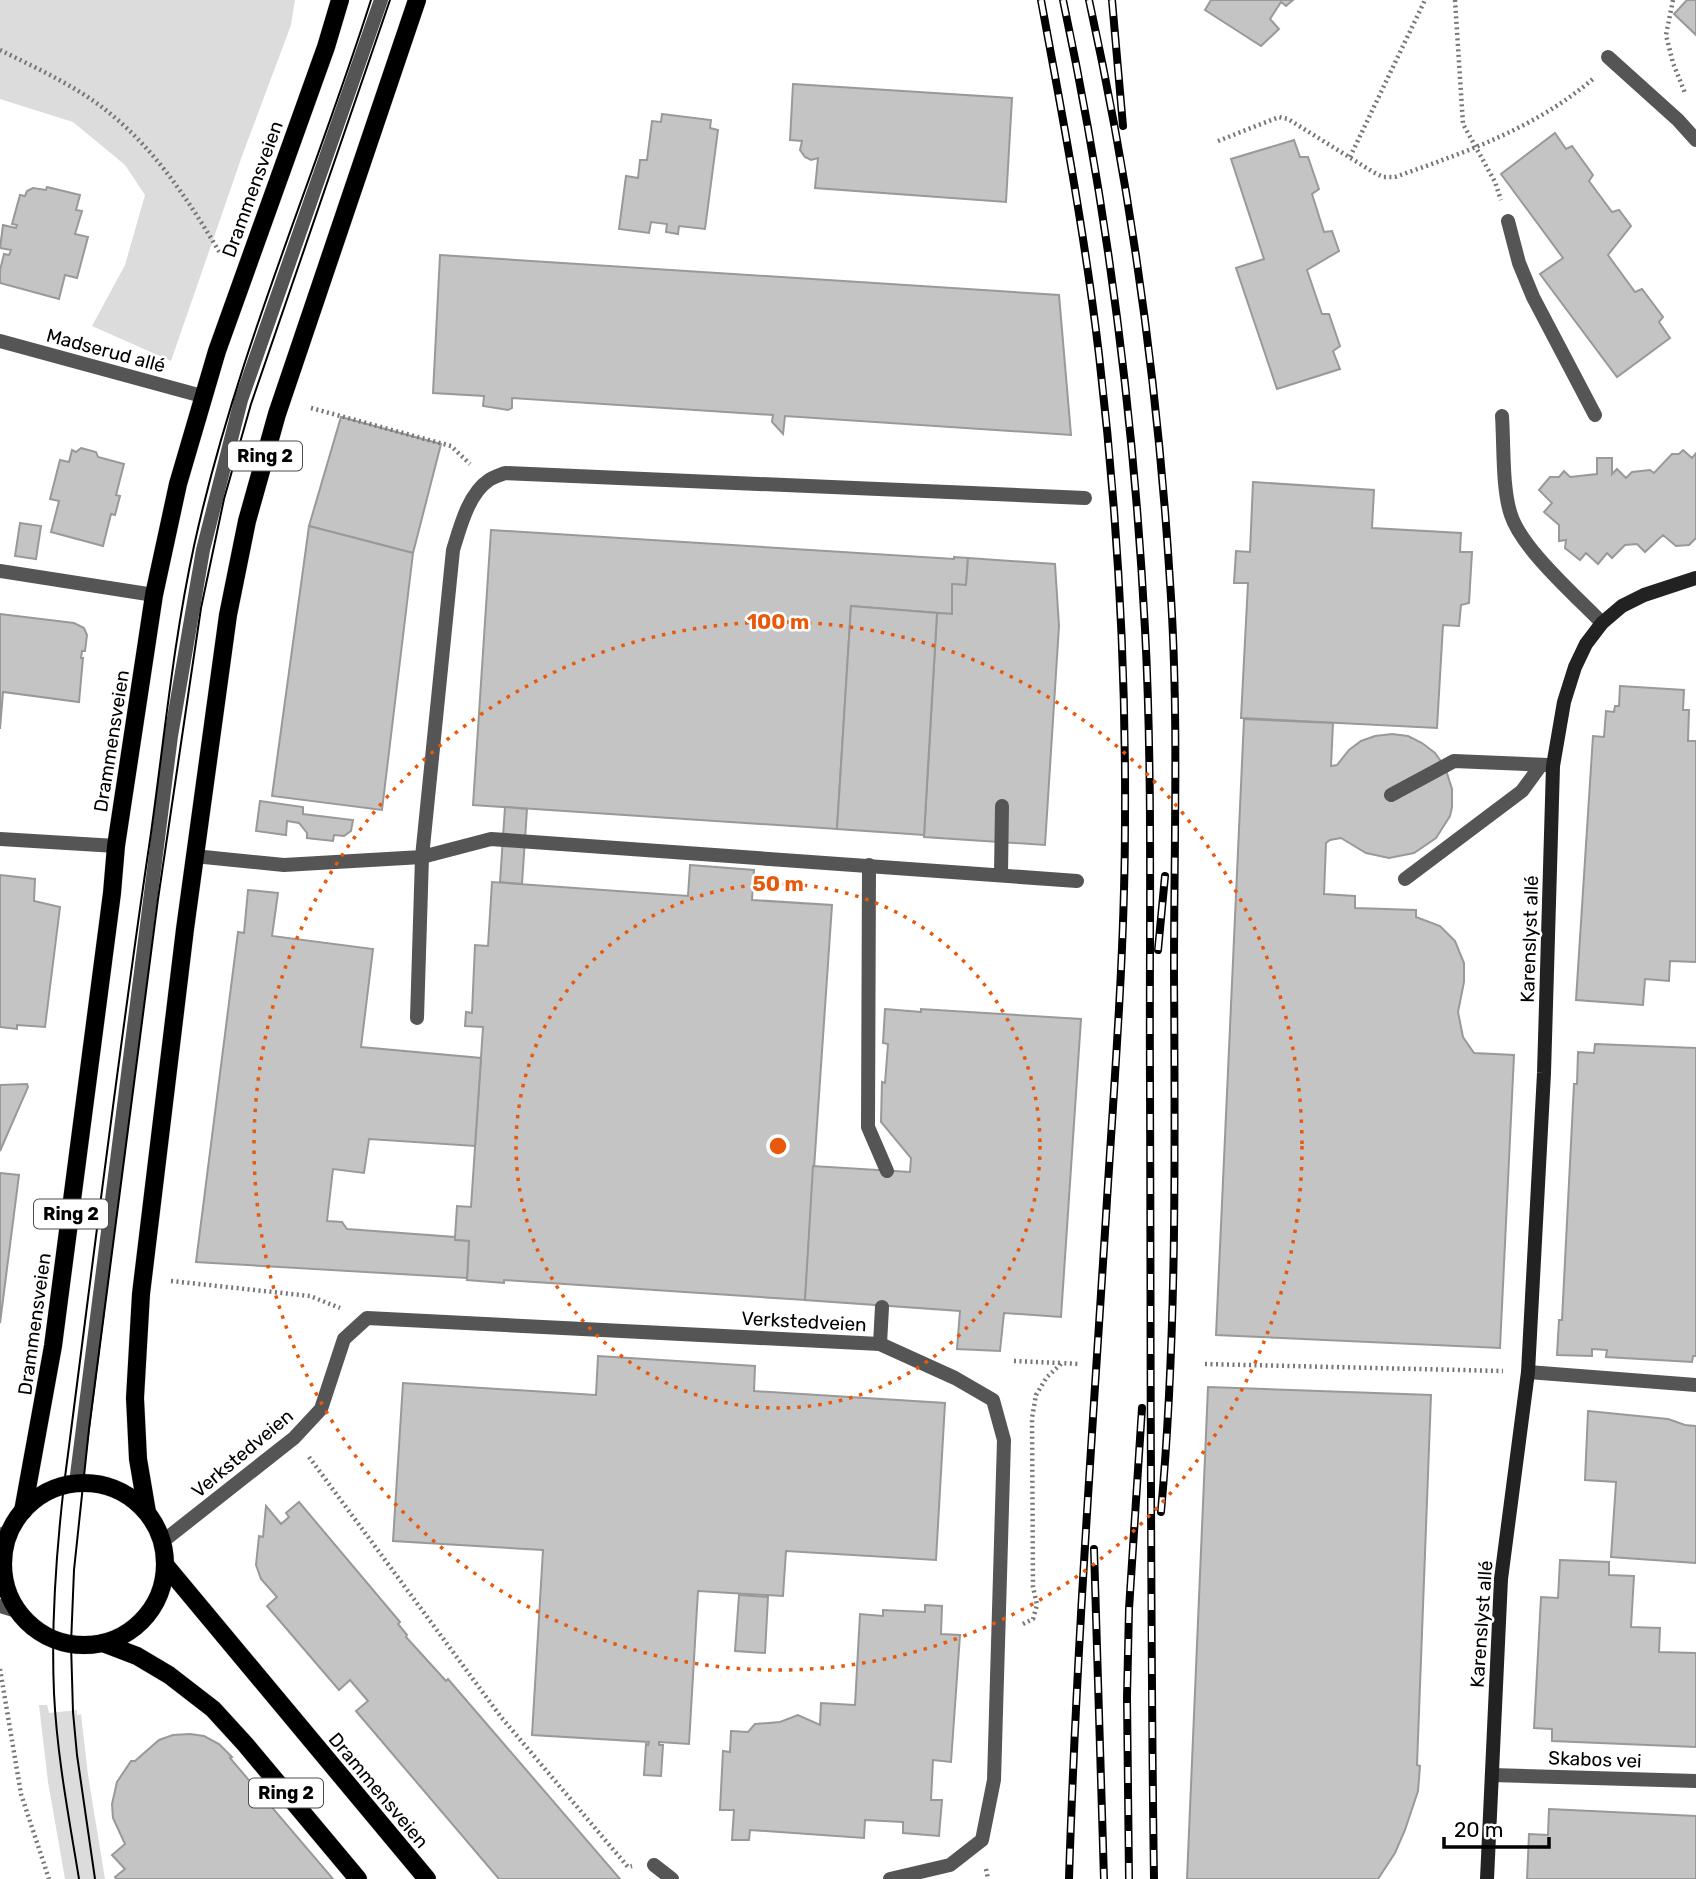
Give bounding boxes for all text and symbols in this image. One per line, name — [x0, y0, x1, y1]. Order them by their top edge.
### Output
street label: Drammensveien — [217, 118, 288, 261]
street label: Madserud allé — [44, 324, 168, 377]
road number: Ring 2 — [228, 442, 302, 470]
text: 100 m — [747, 609, 809, 634]
street label: Drammensveien — [89, 668, 134, 814]
text: 50 m — [752, 871, 804, 896]
street label: Karenslyst allé — [1516, 875, 1543, 1003]
centre of rings — [766, 1134, 790, 1158]
road number: Ring 2 — [34, 1199, 108, 1228]
street label: Drammensveien — [13, 1251, 56, 1397]
street label: Verkstedveien — [741, 1307, 867, 1336]
street label: Verkstedveien — [187, 1404, 298, 1503]
street label: Karenslyst allé — [1466, 1560, 1497, 1688]
street label: Drammensveien — [324, 1728, 434, 1853]
street label: Skabos vei — [1548, 1746, 1642, 1773]
road number: Ring 2 — [249, 1778, 323, 1808]
scale bar — [1444, 1806, 1549, 1850]
text: 20 m — [1454, 1817, 1503, 1842]

